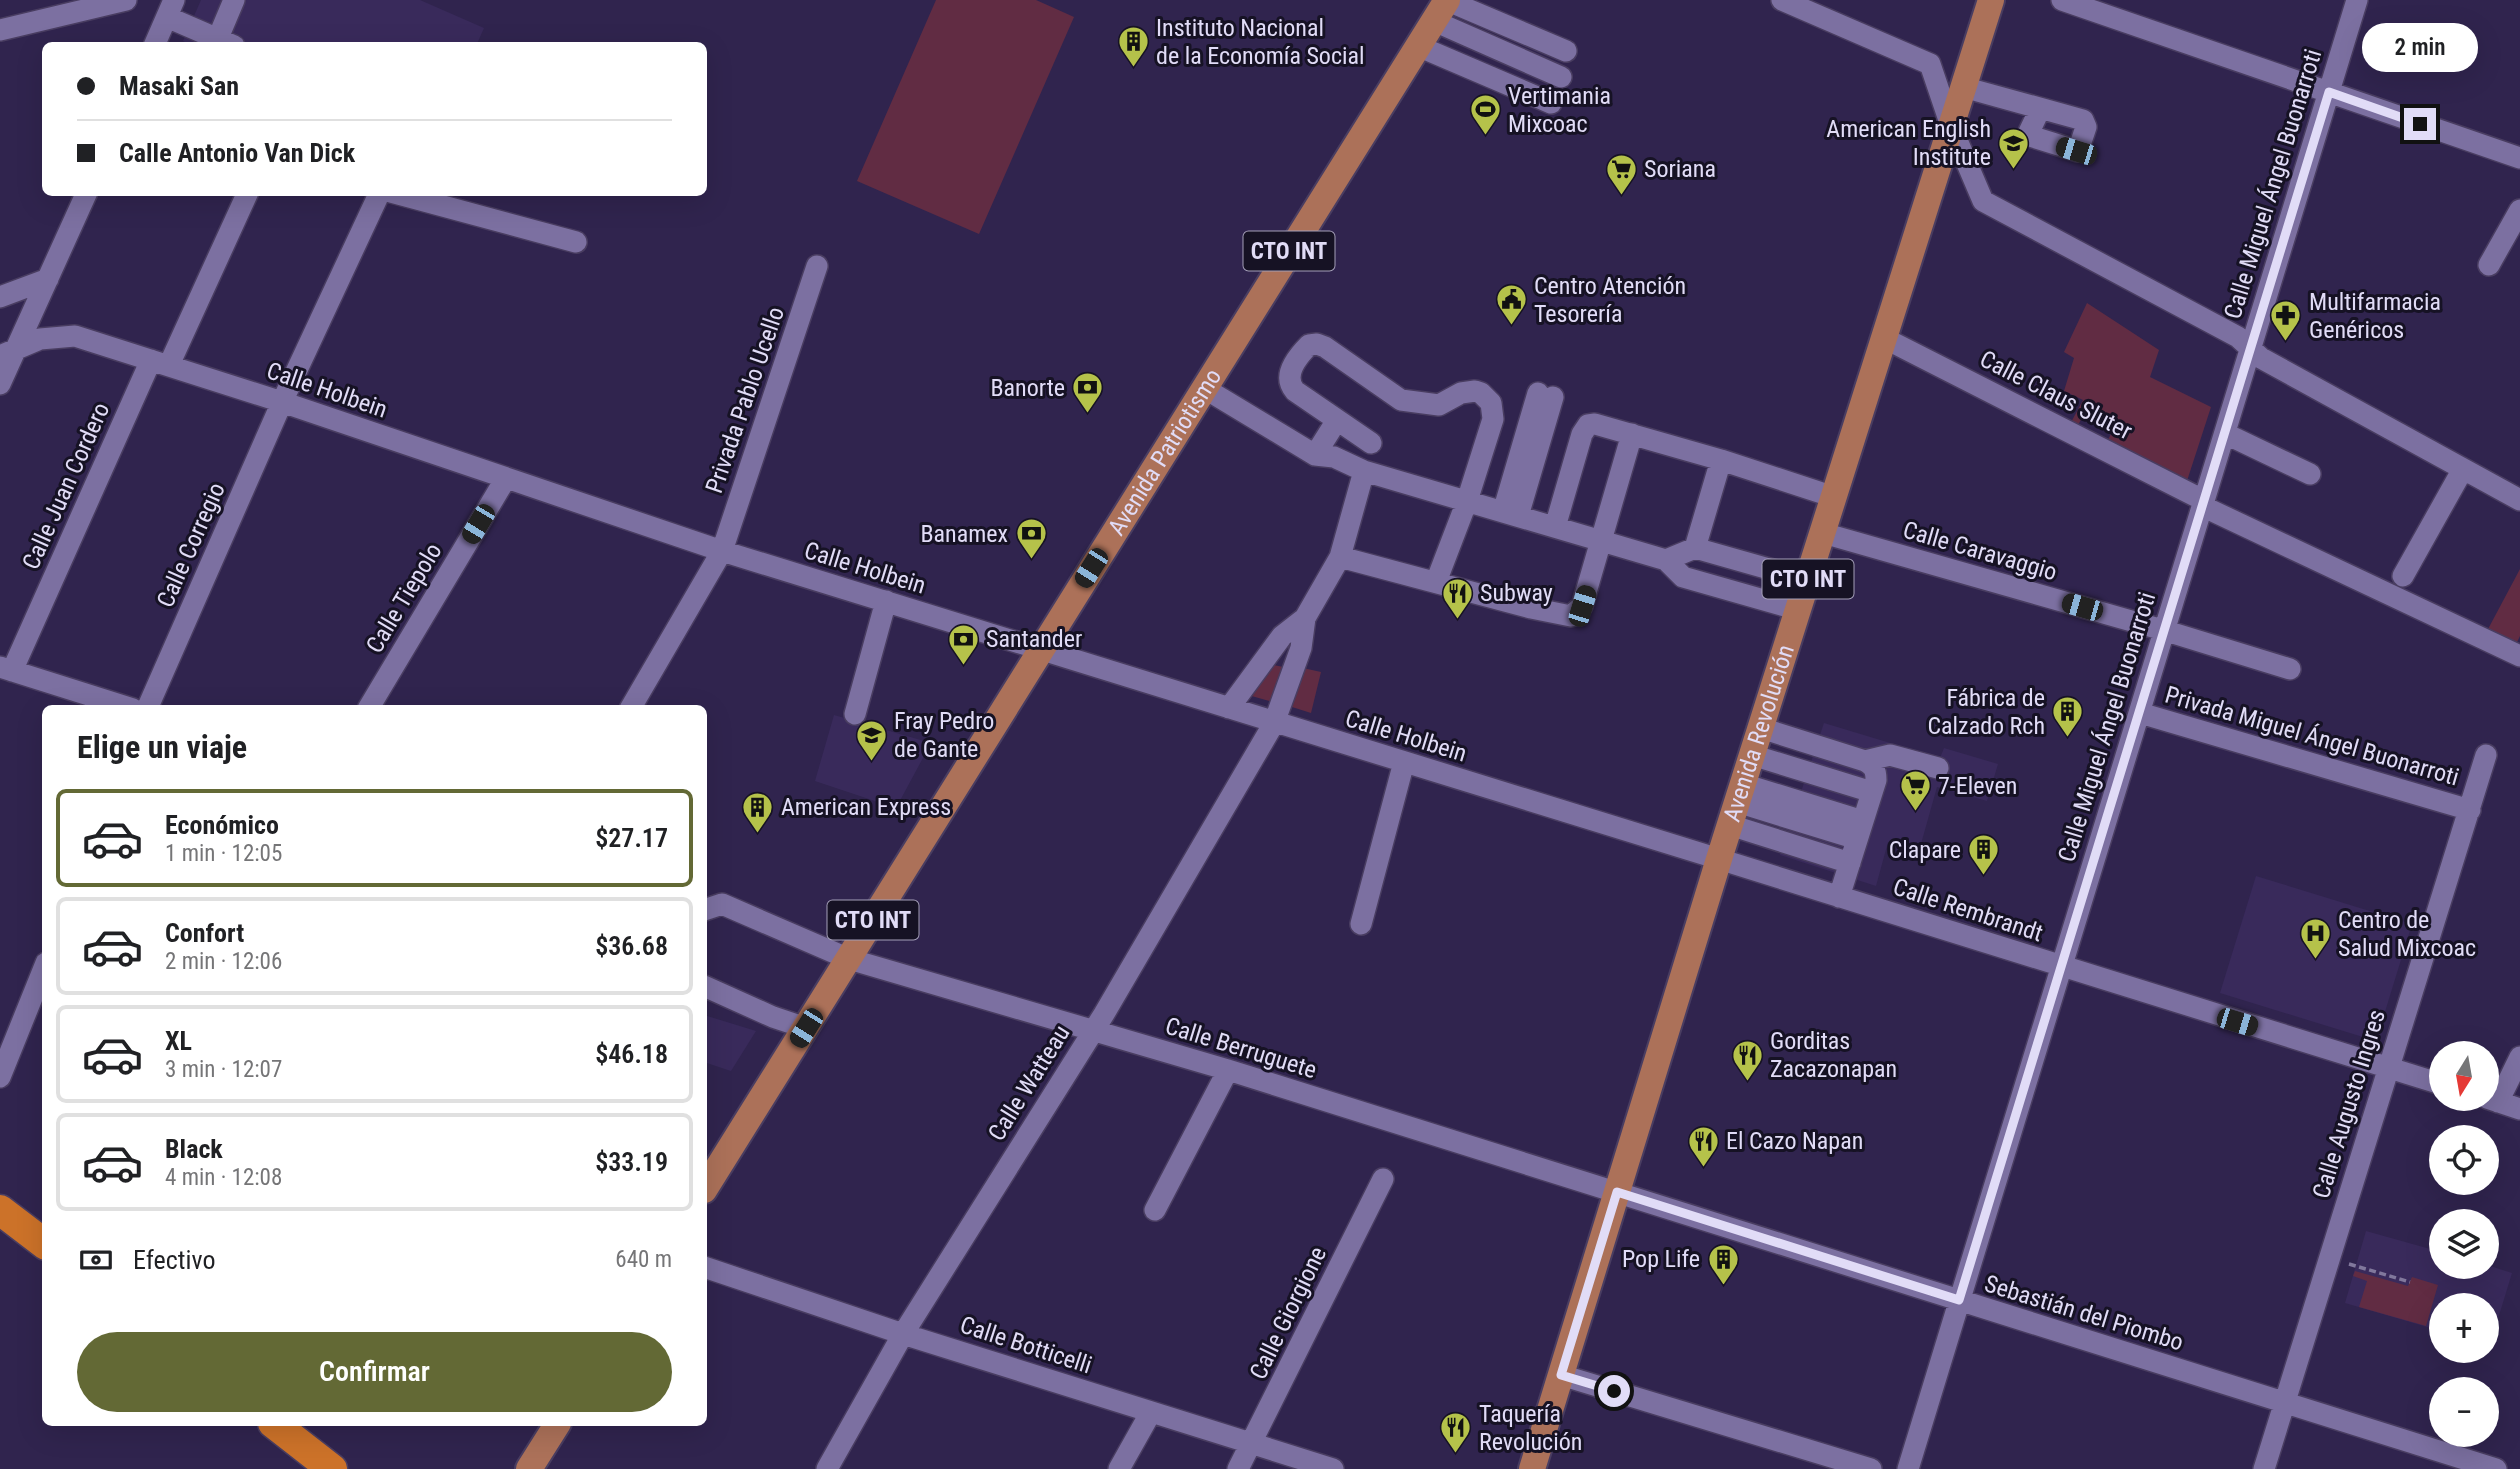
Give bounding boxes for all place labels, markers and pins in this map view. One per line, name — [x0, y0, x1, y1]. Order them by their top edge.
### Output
place label: Instituto Nacional de la Economía Social — [1156, 14, 1365, 70]
building icon: Instituto Nacional de la Economía Social — [1116, 25, 1150, 69]
place label: Vertimania Mixcoac — [1508, 82, 1611, 138]
sports icon: Vertimania Mixcoac — [1468, 93, 1502, 137]
place label: American English Institute — [1826, 115, 1991, 171]
school or university icon: American English Institute — [1997, 126, 2031, 170]
supermarket icon: Soriana — [1604, 152, 1638, 196]
place label: Soriana — [1644, 155, 1716, 183]
place label: Centro Atención Tesorería — [1534, 272, 1686, 328]
public building icon: Centro Atención Tesorería — [1494, 283, 1528, 327]
place label: Multifarmacia Genéricos — [2309, 288, 2441, 344]
pharmacy icon: Multifarmacia Genéricos — [2269, 299, 2303, 343]
bank icon: Banorte — [1071, 371, 1105, 415]
place label: Banorte — [990, 374, 1065, 402]
bank icon: Banamex — [1014, 517, 1048, 561]
place label: Banamex — [920, 520, 1008, 548]
restaurant icon: Subway — [1440, 576, 1474, 620]
place label: Subway — [1480, 579, 1553, 607]
bank icon: Santander — [946, 622, 980, 666]
place label: Santander — [986, 625, 1082, 653]
place label: Fábrica de Calzado Rch — [1927, 684, 2045, 740]
building icon: Fábrica de Calzado Rch — [2051, 695, 2085, 739]
place label: Fray Pedro de Gante — [894, 707, 994, 763]
school or university icon: Fray Pedro de Gante — [854, 718, 888, 762]
supermarket icon: 7-Eleven — [1898, 769, 1932, 813]
place label: 7-Eleven — [1938, 772, 2017, 800]
building icon: American Express — [741, 790, 775, 834]
place label: American Express — [781, 793, 951, 821]
building icon: Clapare — [1967, 833, 2001, 877]
place label: Clapare — [1889, 836, 1961, 864]
place label: Centro de Salud Mixcoac — [2338, 906, 2476, 962]
hospital icon: Centro de Salud Mixcoac — [2298, 917, 2332, 961]
place label: Gorditas Zacazonapan — [1770, 1027, 1897, 1083]
restaurant icon: Gorditas Zacazonapan — [1730, 1038, 1764, 1082]
restaurant icon: El Cazo Napan — [1686, 1124, 1720, 1168]
place label: El Cazo Napan — [1726, 1127, 1863, 1155]
building icon: Pop Life — [1706, 1242, 1740, 1286]
place label: Pop Life — [1622, 1245, 1700, 1273]
place label: Taquería Revolución — [1479, 1400, 1582, 1456]
restaurant icon: Taquería Revolución — [1439, 1411, 1473, 1455]

